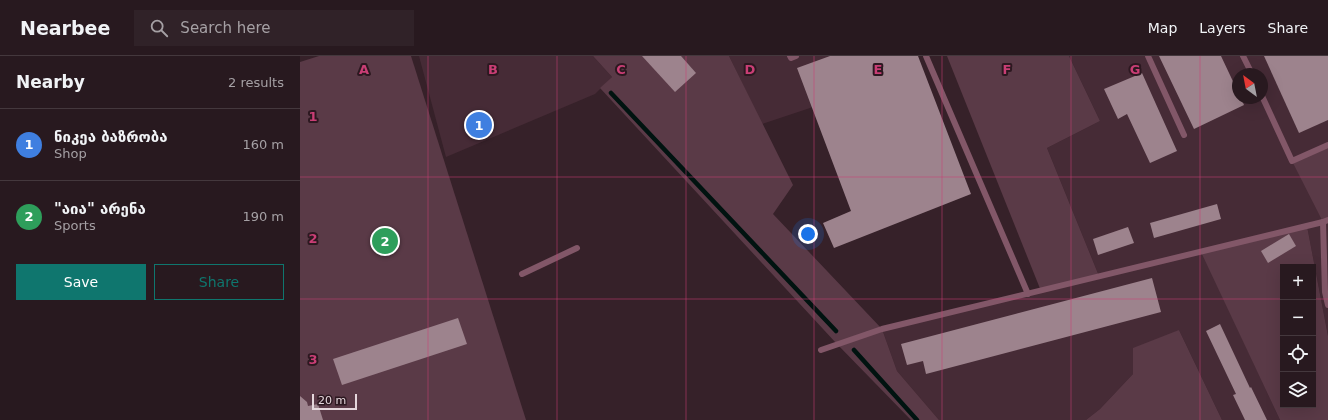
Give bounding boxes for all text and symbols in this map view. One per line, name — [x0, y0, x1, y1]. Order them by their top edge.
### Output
search box — [134, 10, 414, 46]
text: Nearbee — [20, 17, 110, 39]
icon: search — [148, 17, 170, 39]
text: Search here — [180, 19, 270, 37]
text: Map — [1148, 20, 1177, 36]
text: Layers — [1199, 20, 1246, 36]
text: Share — [1268, 20, 1308, 36]
text: A — [359, 62, 369, 77]
text: B — [488, 62, 498, 77]
text: C — [616, 62, 626, 77]
text: D — [745, 62, 756, 77]
text: E — [874, 62, 882, 77]
text: F — [1003, 62, 1011, 77]
text: G — [1130, 62, 1140, 77]
north arrow — [1232, 68, 1268, 104]
text: Nearby — [16, 72, 85, 92]
text: 2 results — [228, 75, 284, 90]
text: 1 — [308, 109, 318, 124]
pin: 1 — [466, 110, 492, 140]
text: ნიკეა ბაზრობა — [54, 128, 168, 146]
text: 1 — [24, 137, 34, 152]
text: 160 m — [242, 137, 284, 152]
text: Shop — [54, 146, 87, 161]
text: "აია" არენა — [54, 200, 146, 218]
text: 2 — [24, 209, 34, 224]
text: 190 m — [242, 209, 284, 224]
text: Sports — [54, 218, 96, 233]
your location — [798, 224, 818, 244]
pin: 2 — [372, 226, 398, 256]
text: 2 — [308, 231, 318, 246]
button: Save — [16, 264, 146, 300]
button: Share — [154, 264, 284, 300]
map controls — [1280, 264, 1316, 408]
button: + — [1280, 264, 1316, 300]
button: − — [1280, 300, 1316, 336]
button: locate — [1280, 336, 1316, 372]
text: 3 — [308, 352, 318, 367]
button: layers — [1280, 372, 1316, 408]
scale bar — [312, 392, 357, 411]
text: 20 m — [318, 394, 346, 407]

